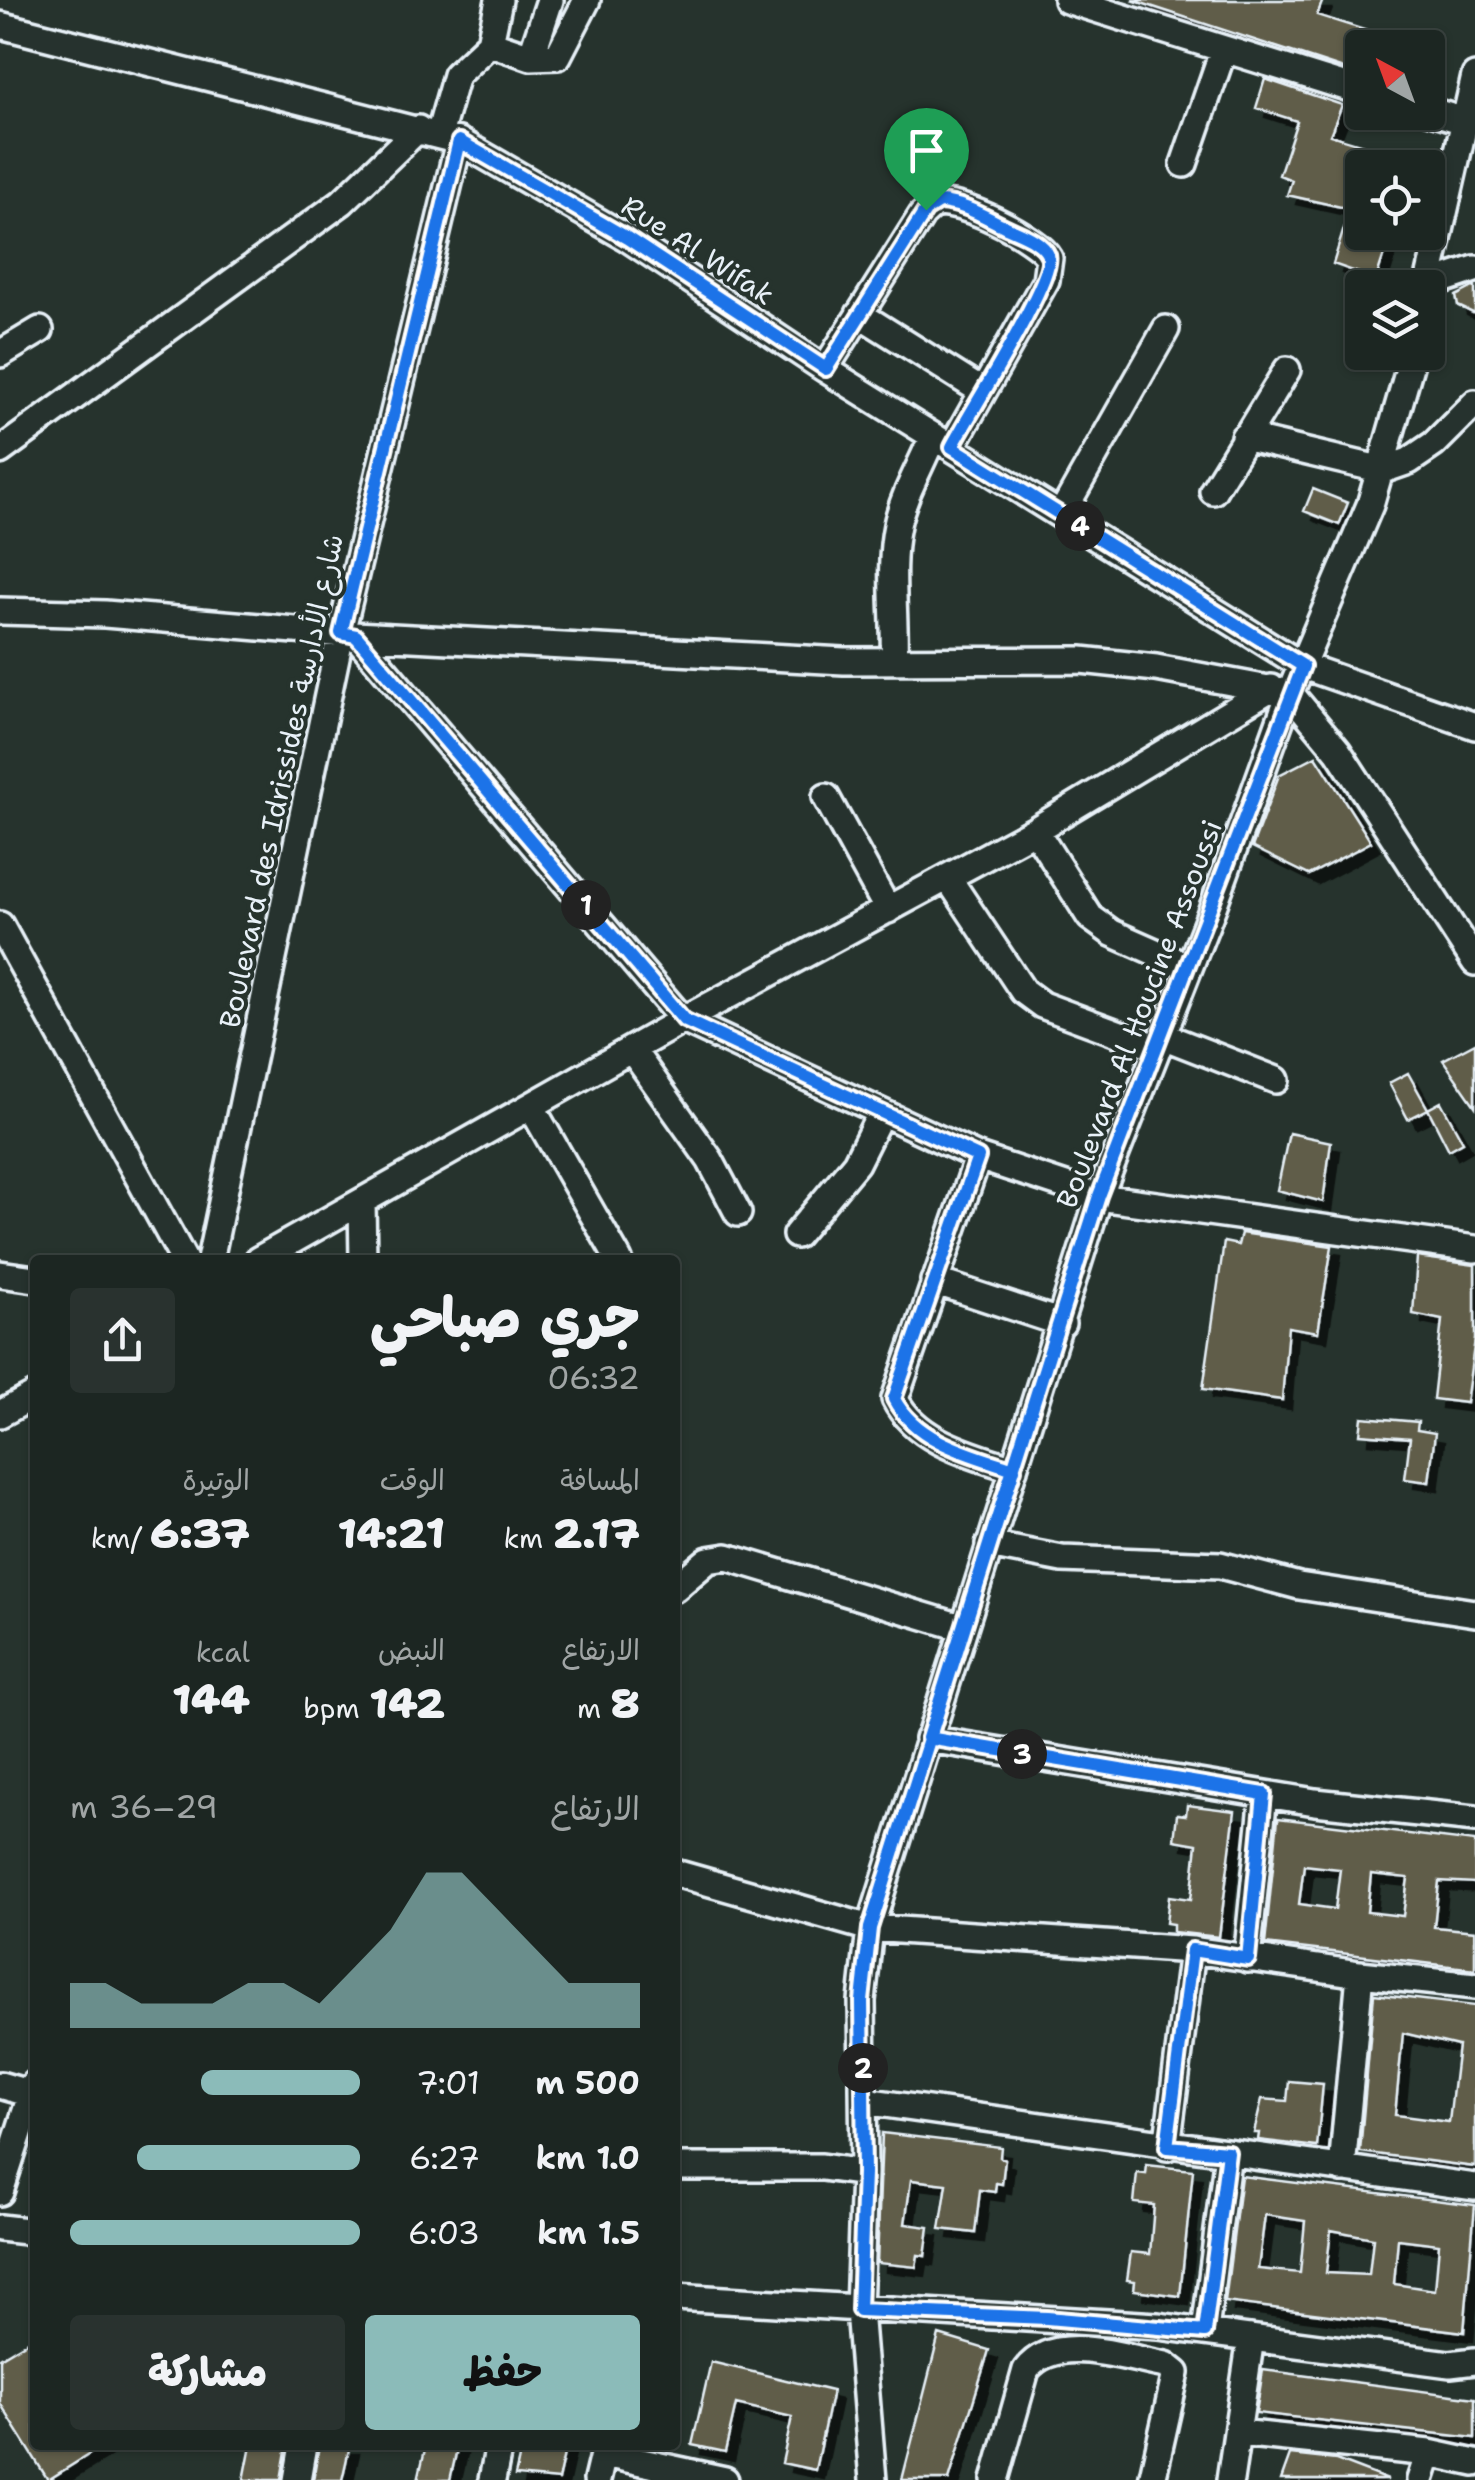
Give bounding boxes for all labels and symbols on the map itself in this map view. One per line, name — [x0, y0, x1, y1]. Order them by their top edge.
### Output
north arrow — [1345, 30, 1445, 130]
pin — [884, 108, 969, 211]
street label: Rue Al Wifak — [614, 186, 782, 314]
pin: 4 — [1055, 501, 1105, 551]
street label: Boulevard des Idrissides شارع الأدارسة — [210, 531, 353, 1032]
street label: Boulevard Al Houcine Assoussi — [1047, 814, 1231, 1214]
pin: 1 — [561, 880, 611, 930]
pin: 3 — [997, 1729, 1047, 1779]
pin: 2 — [838, 2043, 888, 2093]

